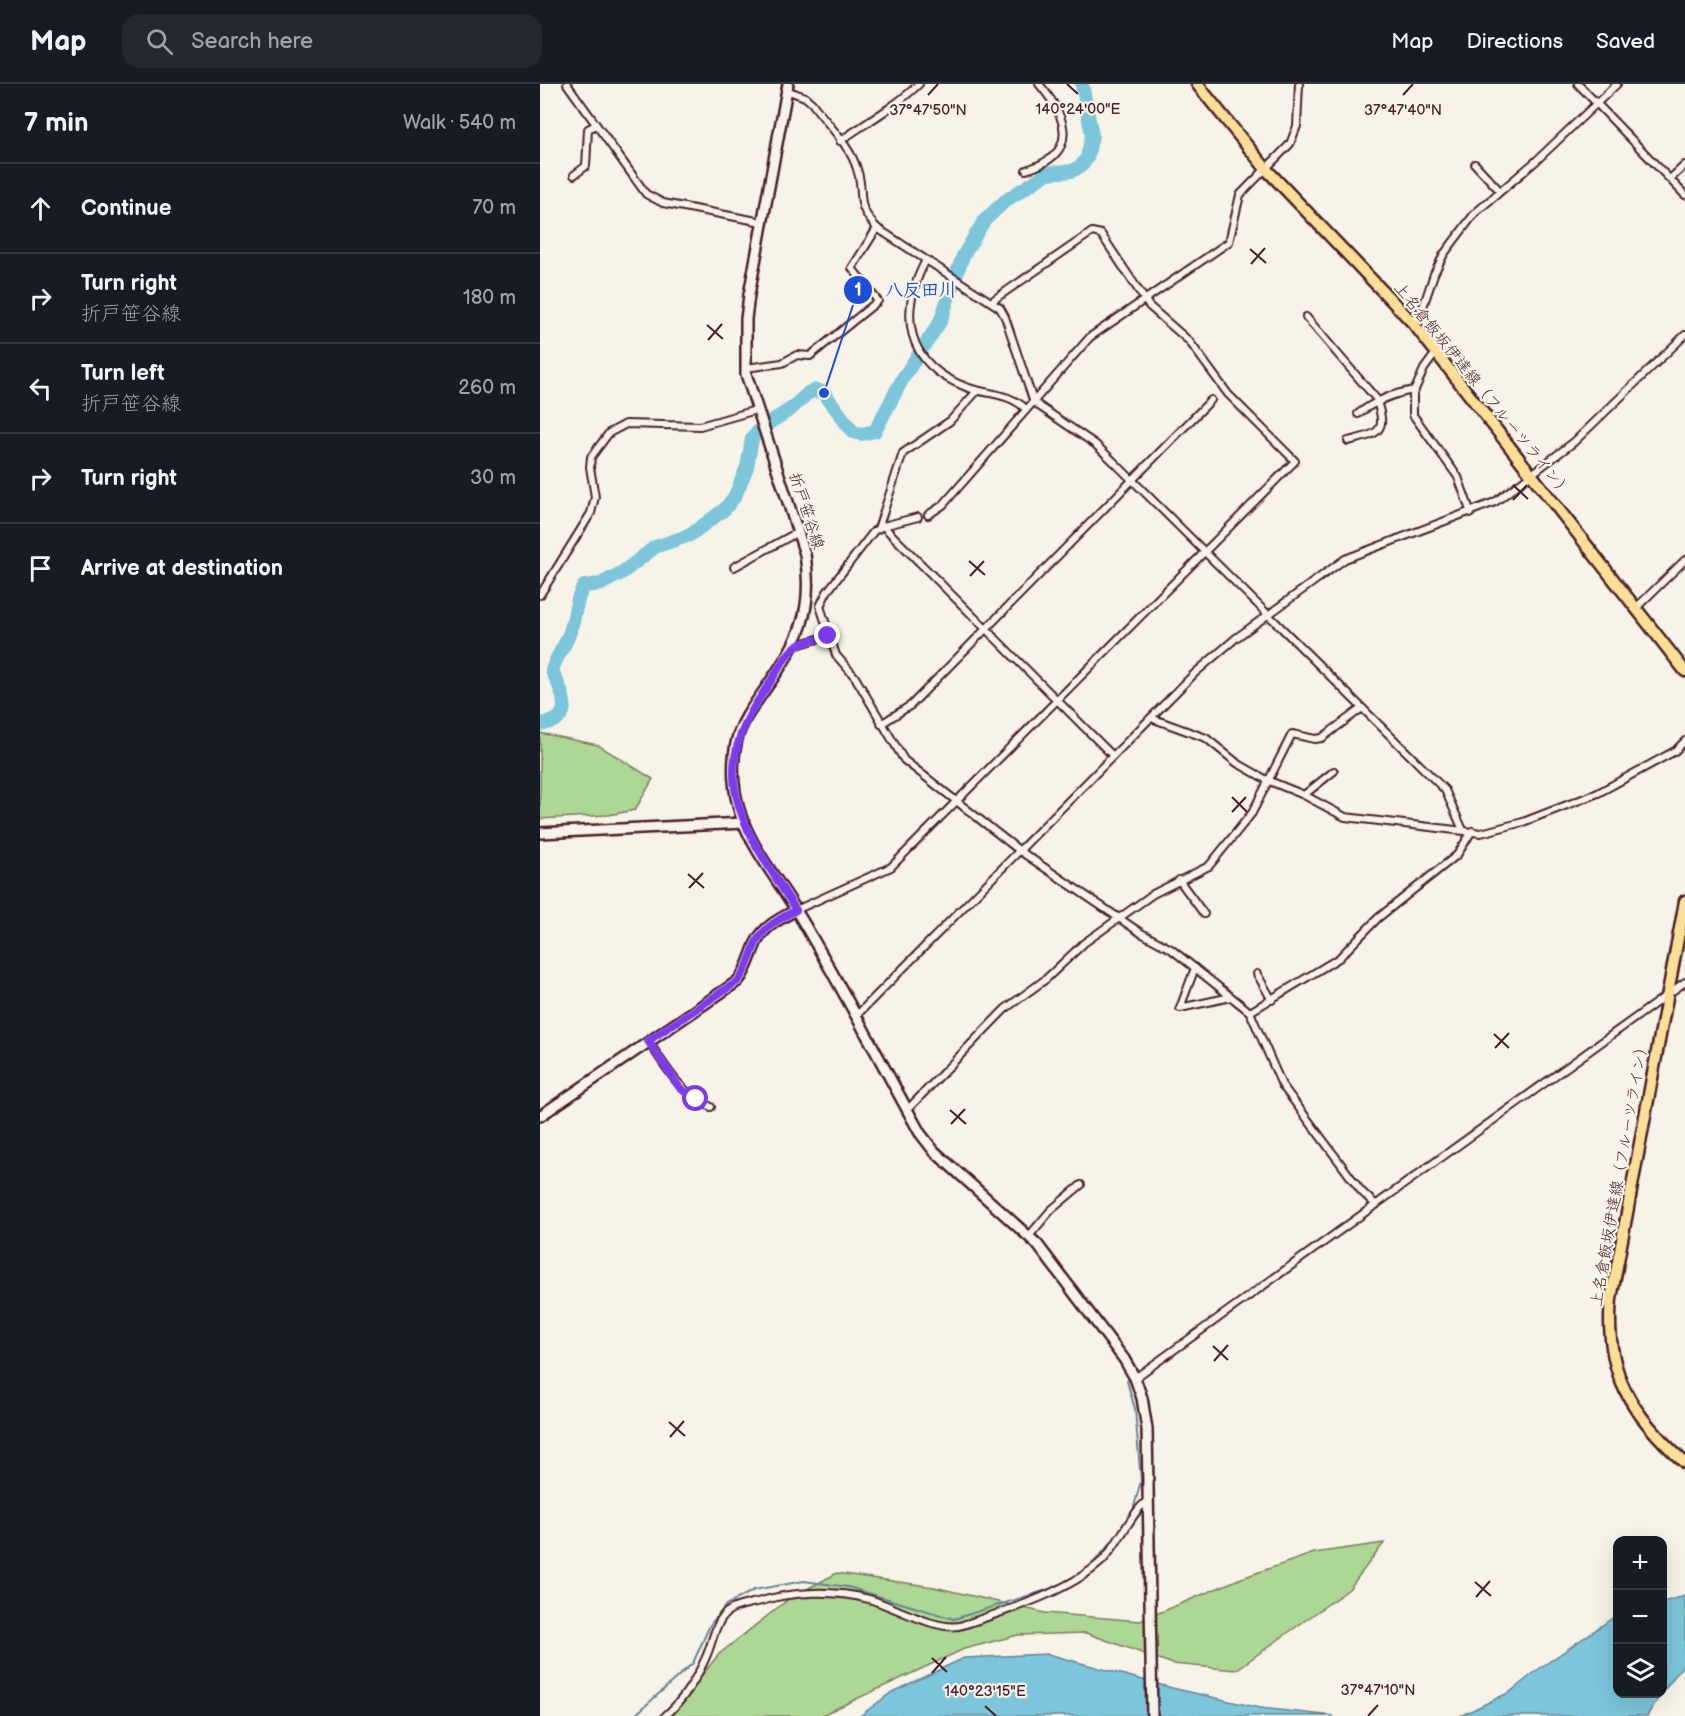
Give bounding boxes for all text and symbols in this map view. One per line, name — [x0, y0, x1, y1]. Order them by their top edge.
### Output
search box — [122, 14, 542, 68]
text: Map — [30, 25, 86, 58]
icon: search — [143, 25, 176, 58]
text: Search here — [191, 28, 313, 55]
text: Map — [1391, 29, 1434, 54]
text: Directions — [1467, 29, 1563, 54]
text: Saved — [1596, 29, 1655, 54]
text: 140°24'00"E — [1036, 100, 1121, 119]
text: 37°47'50"N — [889, 101, 967, 120]
text: 37°47'40"N — [1364, 101, 1442, 120]
text: 7 min — [24, 108, 88, 139]
text: Walk · 540 m — [403, 111, 516, 135]
icon: ahead — [24, 192, 57, 225]
text: Continue — [81, 195, 171, 222]
text: 70 m — [472, 196, 516, 220]
text: Turn right — [81, 270, 177, 297]
callout: 八反田川 — [843, 272, 969, 308]
street label: 上名倉飯坂伊達線（フルーツライン） — [1389, 279, 1575, 501]
text: 1 — [854, 280, 862, 301]
text: 八反田川 — [885, 280, 957, 301]
icon: right — [24, 282, 57, 315]
text: 180 m — [463, 286, 516, 310]
text: 折戸笹谷線 — [81, 302, 181, 326]
text: Turn left — [81, 360, 165, 387]
icon: left — [24, 372, 57, 405]
text: 260 m — [458, 376, 516, 400]
text: 折戸笹谷線 — [81, 392, 181, 416]
icon: right — [24, 462, 57, 495]
text: Turn right — [81, 465, 177, 492]
text: 30 m — [470, 466, 516, 490]
street label: 折戸笹谷線 — [785, 470, 827, 552]
icon: arrive — [24, 552, 57, 585]
text: Arrive at destination — [81, 555, 283, 582]
route end — [814, 622, 840, 648]
street label: 上名倉飯坂伊達線（フルーツライン） — [1587, 1038, 1653, 1308]
route start — [682, 1085, 708, 1111]
map controls — [1613, 1536, 1667, 1698]
button: + — [1613, 1536, 1667, 1590]
button: − — [1613, 1590, 1667, 1644]
button: layers — [1613, 1644, 1667, 1698]
text: 37°47'10"N — [1341, 1681, 1415, 1700]
text: 140°23'15"E — [944, 1682, 1026, 1701]

